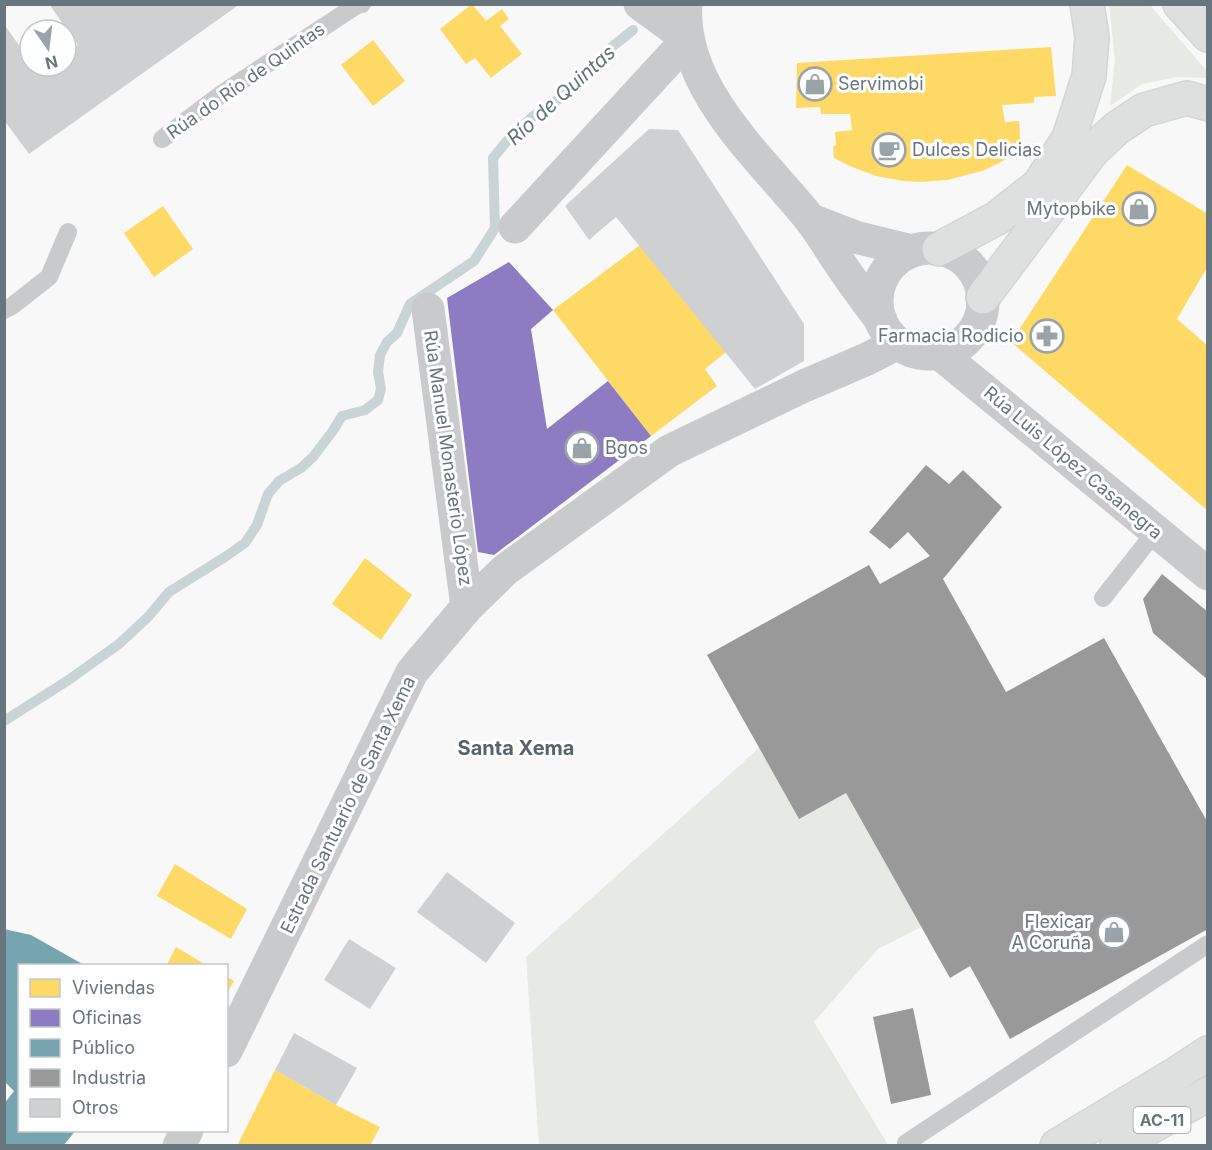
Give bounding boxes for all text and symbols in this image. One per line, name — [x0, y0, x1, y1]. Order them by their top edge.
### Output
north arrow — [18, 18, 78, 78]
street label: Rúa do Río de Quintas — [163, 18, 329, 143]
water label: Río de Quintas — [502, 40, 620, 150]
text: N — [43, 51, 60, 74]
shop icon: Servimobi — [797, 66, 833, 102]
place label: Servimobi — [838, 73, 924, 94]
cafe icon: Dulces Delicias — [871, 132, 907, 168]
place label: Dulces Delicias — [912, 139, 1042, 160]
shop icon: Mytopbike — [1121, 191, 1157, 227]
place label: Mytopbike — [1026, 198, 1116, 219]
pharmacy icon: Farmacia Rodicio — [1029, 318, 1065, 354]
place label: Farmacia Rodicio — [878, 325, 1024, 346]
street label: Rúa Manuel Monasterio López — [420, 329, 477, 587]
street label: Rúa Luis López Casanegra — [980, 382, 1167, 543]
shop icon: Bgos — [564, 430, 600, 466]
place label: Bgos — [605, 437, 648, 458]
street label: Estrada Santuario de Santa Xema — [276, 673, 419, 937]
district label: Santa Xema — [458, 736, 574, 760]
place label: Flexicar A Coruña — [1011, 911, 1091, 953]
shop icon: Flexicar A Coruña — [1096, 914, 1132, 950]
legend — [18, 964, 228, 1132]
text: Viviendas — [72, 977, 155, 998]
text: Oficinas — [72, 1007, 142, 1028]
text: Público — [72, 1037, 135, 1058]
text: Industria — [72, 1067, 146, 1088]
text: Otros — [72, 1097, 118, 1118]
road number: AC-11 — [1134, 1107, 1190, 1133]

